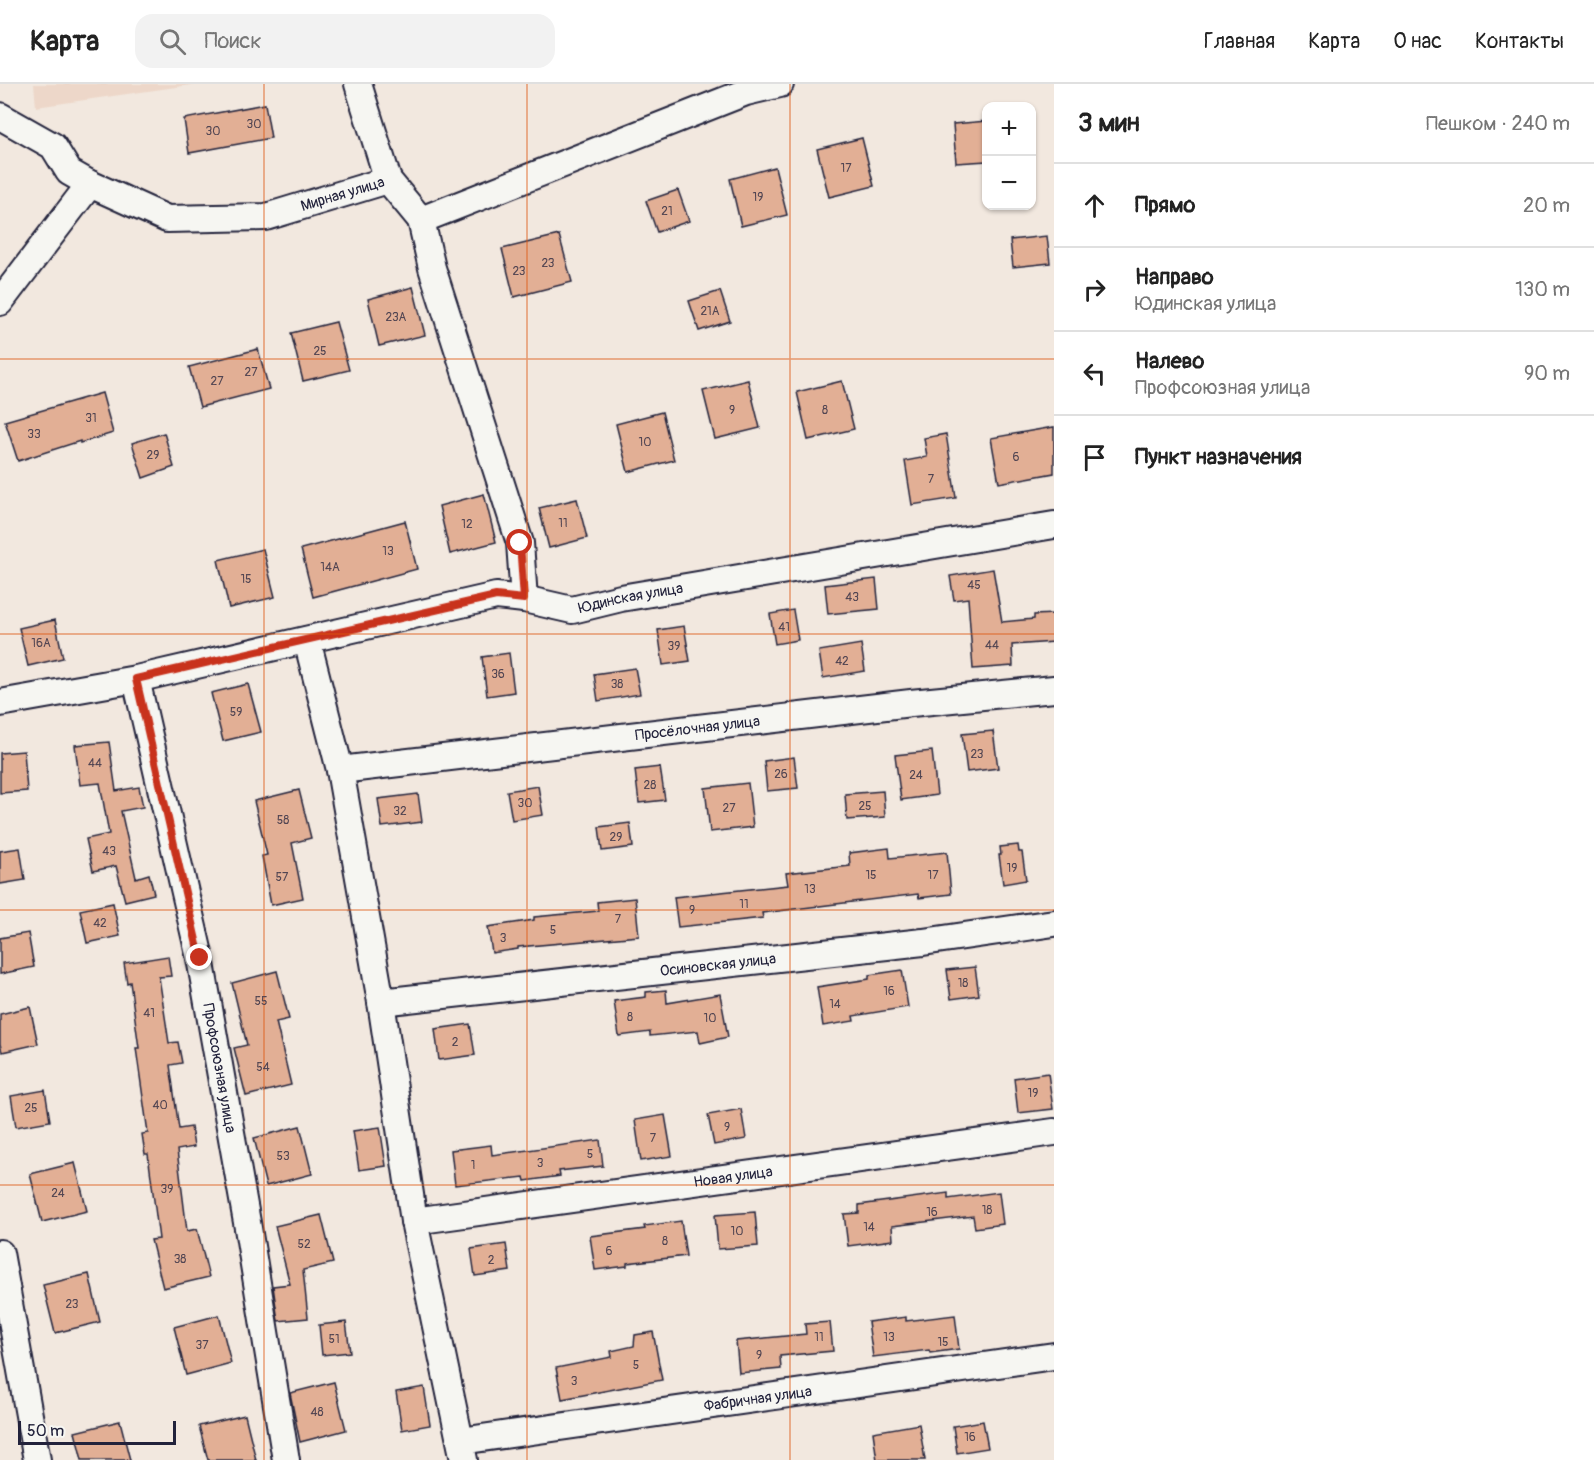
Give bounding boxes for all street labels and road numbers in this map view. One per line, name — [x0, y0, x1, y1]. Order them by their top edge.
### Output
street label: Мирная улица — [298, 172, 387, 215]
street label: Юдинская улица — [576, 578, 684, 618]
street label: Просёлочная улица — [634, 711, 761, 745]
street label: Осиновская улица — [659, 949, 777, 981]
street label: Профсоюзная улица — [199, 1002, 240, 1134]
street label: Новая улица — [692, 1162, 774, 1192]
street label: Фабричная улица — [703, 1381, 813, 1416]

